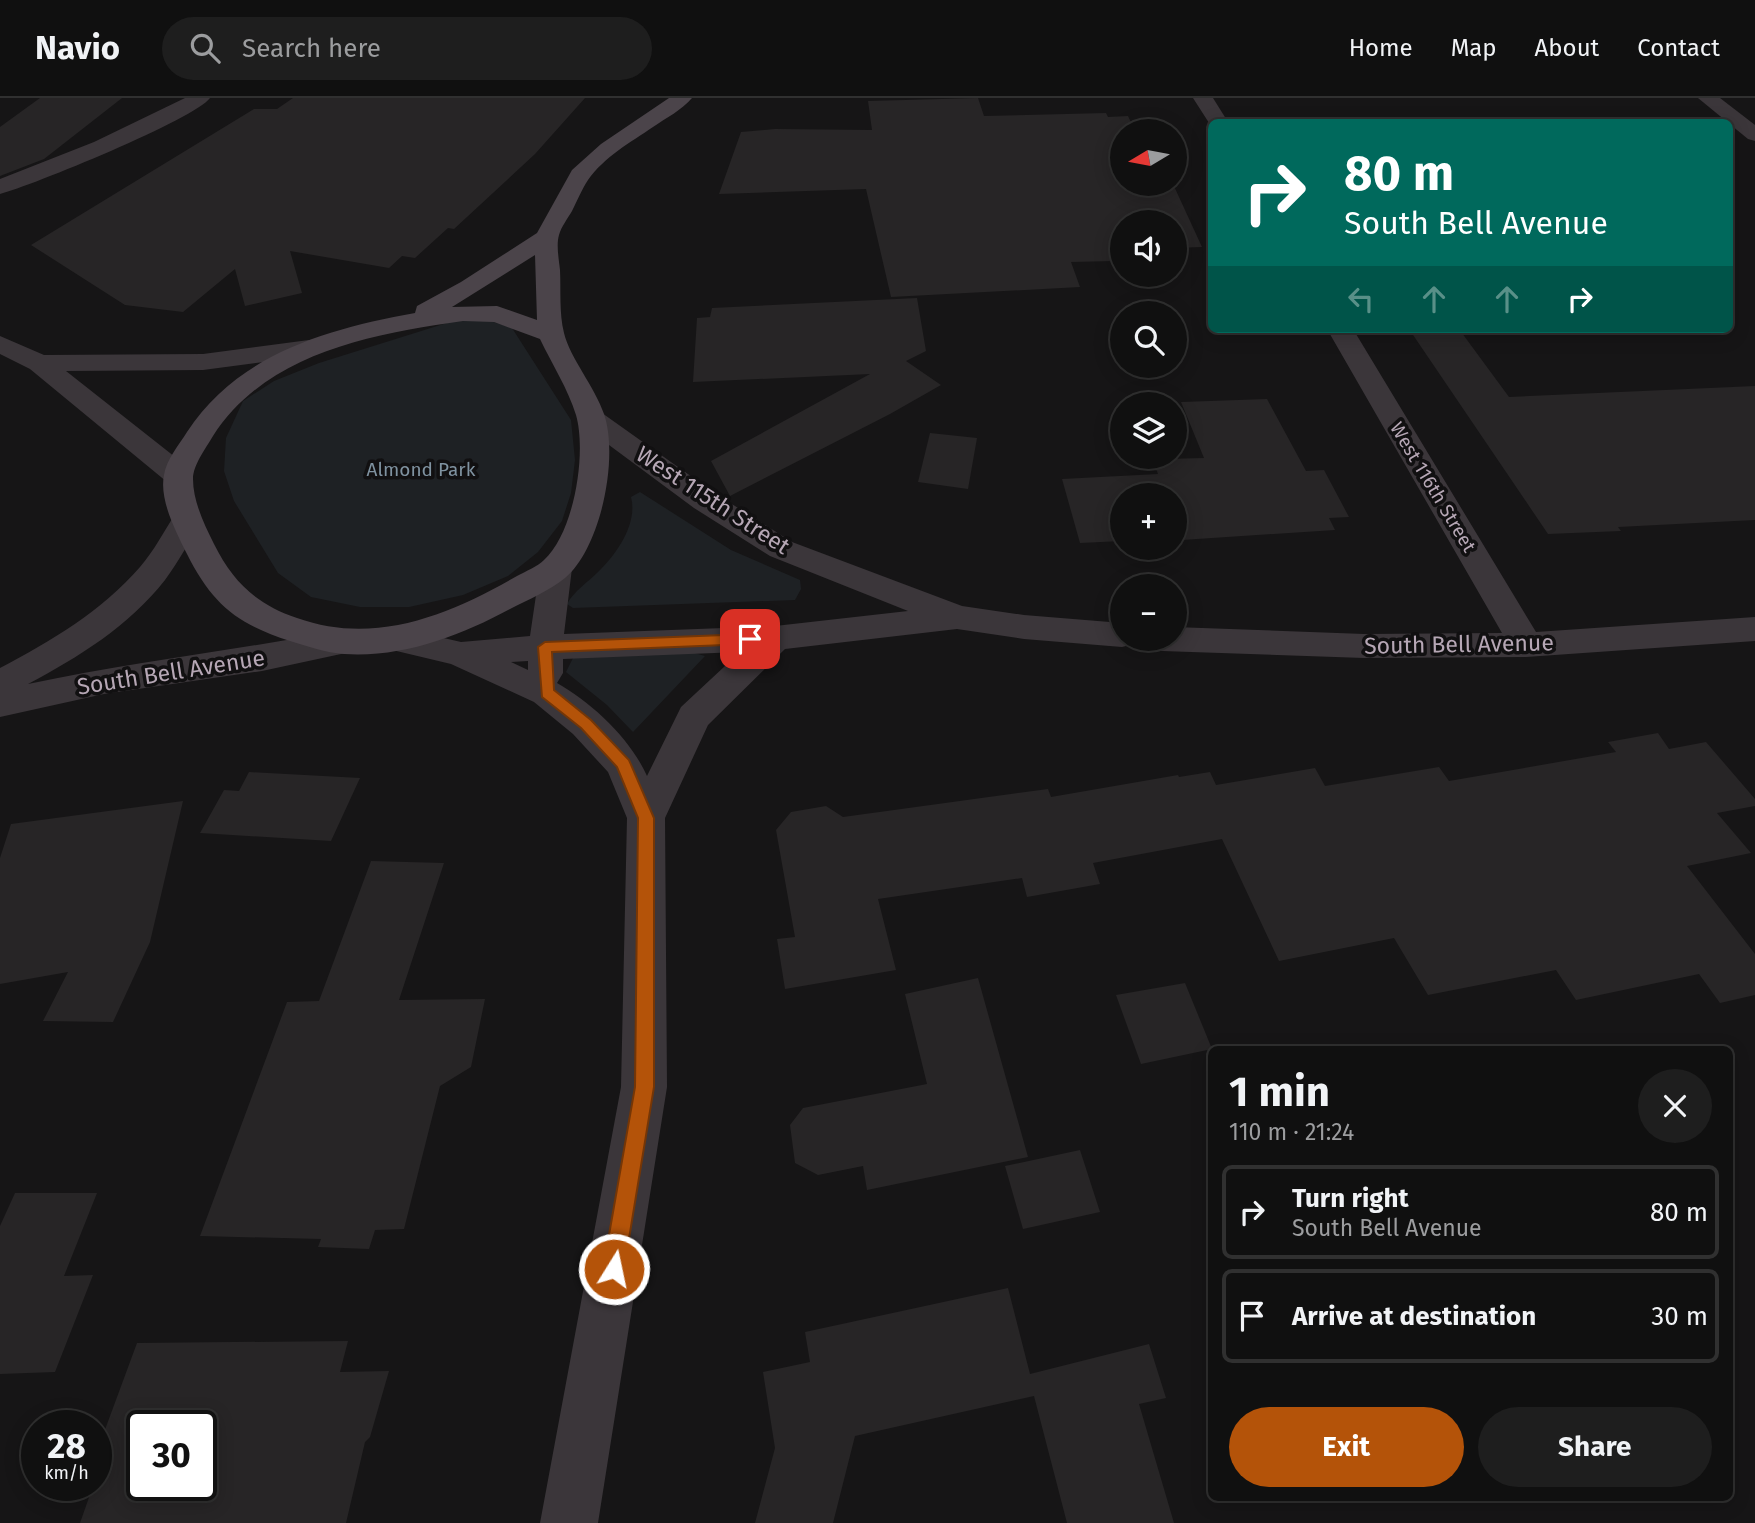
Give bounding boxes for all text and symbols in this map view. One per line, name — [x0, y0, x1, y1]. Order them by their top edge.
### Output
search box — [162, 17, 652, 80]
text: Navio — [35, 28, 120, 68]
icon: search — [186, 29, 224, 67]
text: Search here — [242, 33, 381, 64]
text: Home — [1349, 34, 1413, 62]
text: Map — [1451, 34, 1497, 62]
text: About — [1535, 34, 1599, 62]
text: Contact — [1637, 34, 1720, 62]
north arrow — [1110, 119, 1186, 196]
map controls — [1110, 119, 1187, 651]
text: 80 m — [1344, 144, 1454, 203]
icon: right — [1229, 147, 1320, 238]
text: South Bell Avenue — [1344, 204, 1608, 242]
button: sound — [1110, 210, 1187, 287]
icon: left — [1342, 280, 1380, 318]
icon: ahead — [1415, 280, 1453, 318]
icon: ahead — [1488, 280, 1526, 318]
icon: right — [1561, 280, 1599, 318]
button: search — [1110, 301, 1187, 378]
button: layers — [1110, 392, 1187, 469]
street label: West 116th Street — [1385, 418, 1481, 556]
street label: West 115th Street — [631, 440, 796, 561]
park label: Almond Park — [367, 458, 476, 481]
button: + — [1110, 483, 1187, 560]
button: − — [1110, 574, 1187, 651]
pin — [720, 609, 780, 669]
icon: arrive — [731, 620, 769, 658]
street label: South Bell Avenue — [1364, 628, 1554, 660]
street label: South Bell Avenue — [75, 643, 267, 701]
text: 1 min — [1229, 1067, 1330, 1117]
button: close — [1638, 1069, 1712, 1143]
text: 110 m · 21:24 — [1229, 1118, 1354, 1146]
text: Turn right — [1292, 1183, 1409, 1214]
icon: right — [1233, 1193, 1271, 1231]
text: 80 m — [1650, 1197, 1708, 1228]
text: South Bell Avenue — [1292, 1214, 1482, 1242]
position arrow — [577, 1232, 651, 1306]
icon: arrive — [1233, 1297, 1271, 1335]
text: Arrive at destination — [1292, 1301, 1536, 1332]
text: 30 m — [1651, 1301, 1708, 1332]
button: Exit — [1229, 1407, 1464, 1487]
button: Share — [1478, 1407, 1712, 1487]
speed limit sign: 30 — [126, 1410, 217, 1501]
text: 28 — [47, 1425, 86, 1467]
text: km/h — [44, 1462, 89, 1484]

